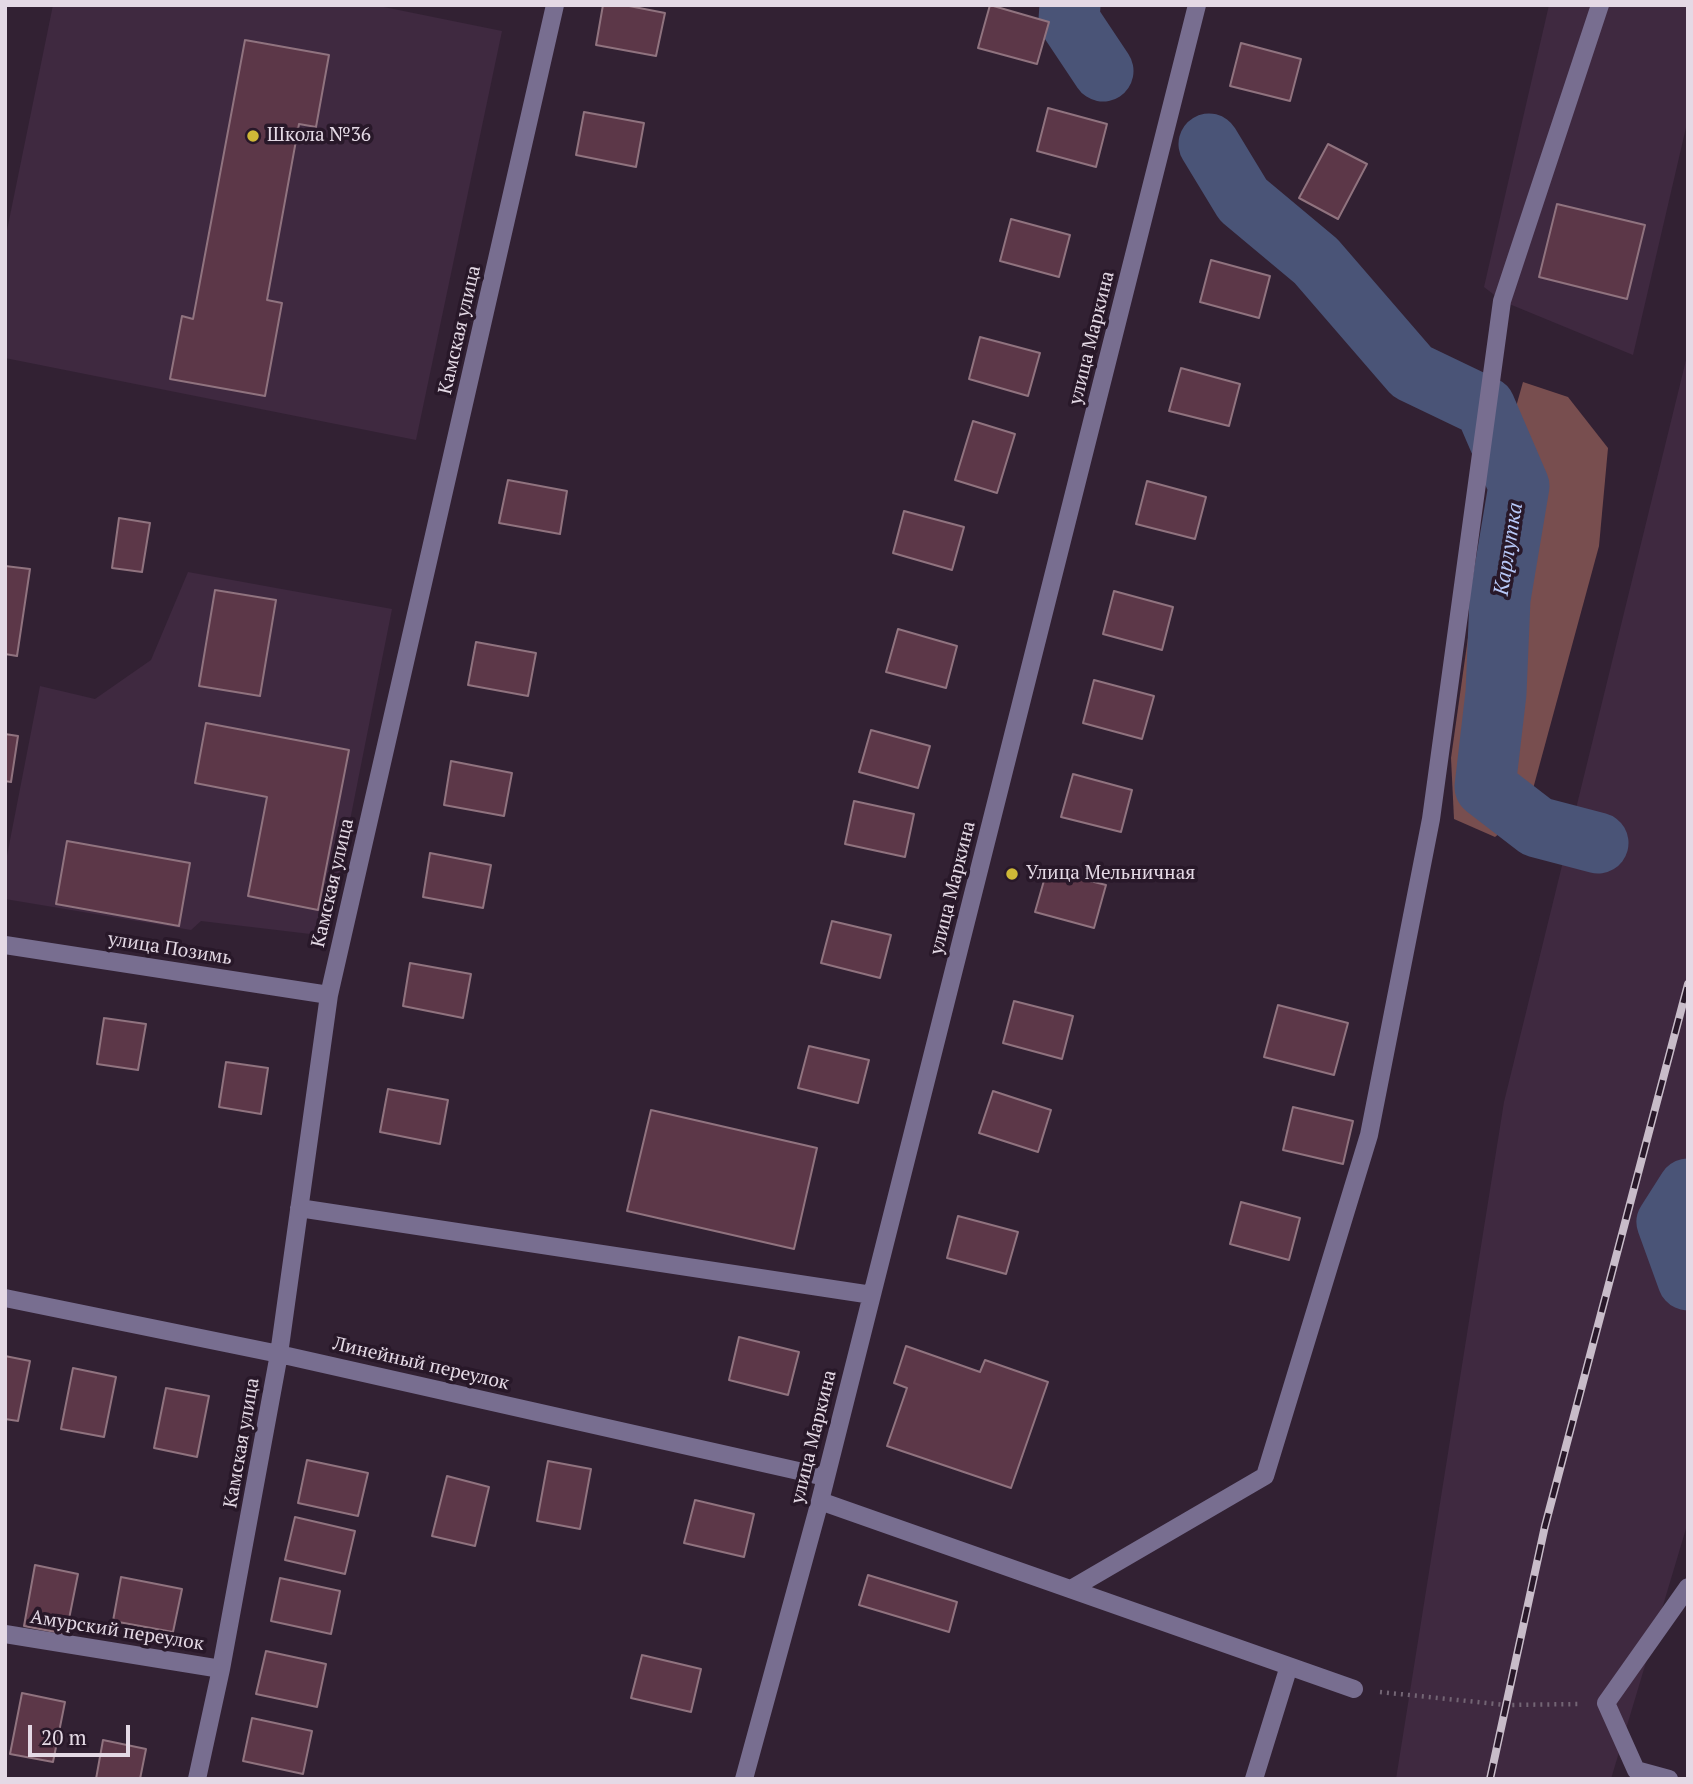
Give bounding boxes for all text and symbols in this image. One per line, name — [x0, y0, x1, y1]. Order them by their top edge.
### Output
place label: Школа №36 — [267, 125, 371, 147]
marker: Школа №36 — [245, 128, 261, 144]
street label: Камская улица — [434, 263, 486, 397]
street label: улица Маркина — [1064, 269, 1120, 407]
water label: Карлутка — [1489, 501, 1529, 597]
street label: Камская улица — [307, 816, 359, 950]
street label: улица Маркина — [925, 819, 981, 957]
place label: Улица Мельничная — [1026, 863, 1195, 885]
marker: Улица Мельничная — [1004, 866, 1020, 882]
street label: улица Позимь — [106, 928, 234, 970]
street label: Линейный переулок — [331, 1333, 511, 1395]
street label: улица Маркина — [786, 1368, 842, 1506]
street label: Камская улица — [219, 1376, 265, 1510]
street label: Амурский переулок — [28, 1606, 206, 1656]
scale bar — [32, 1710, 133, 1754]
text: 20 m — [41, 1723, 87, 1751]

